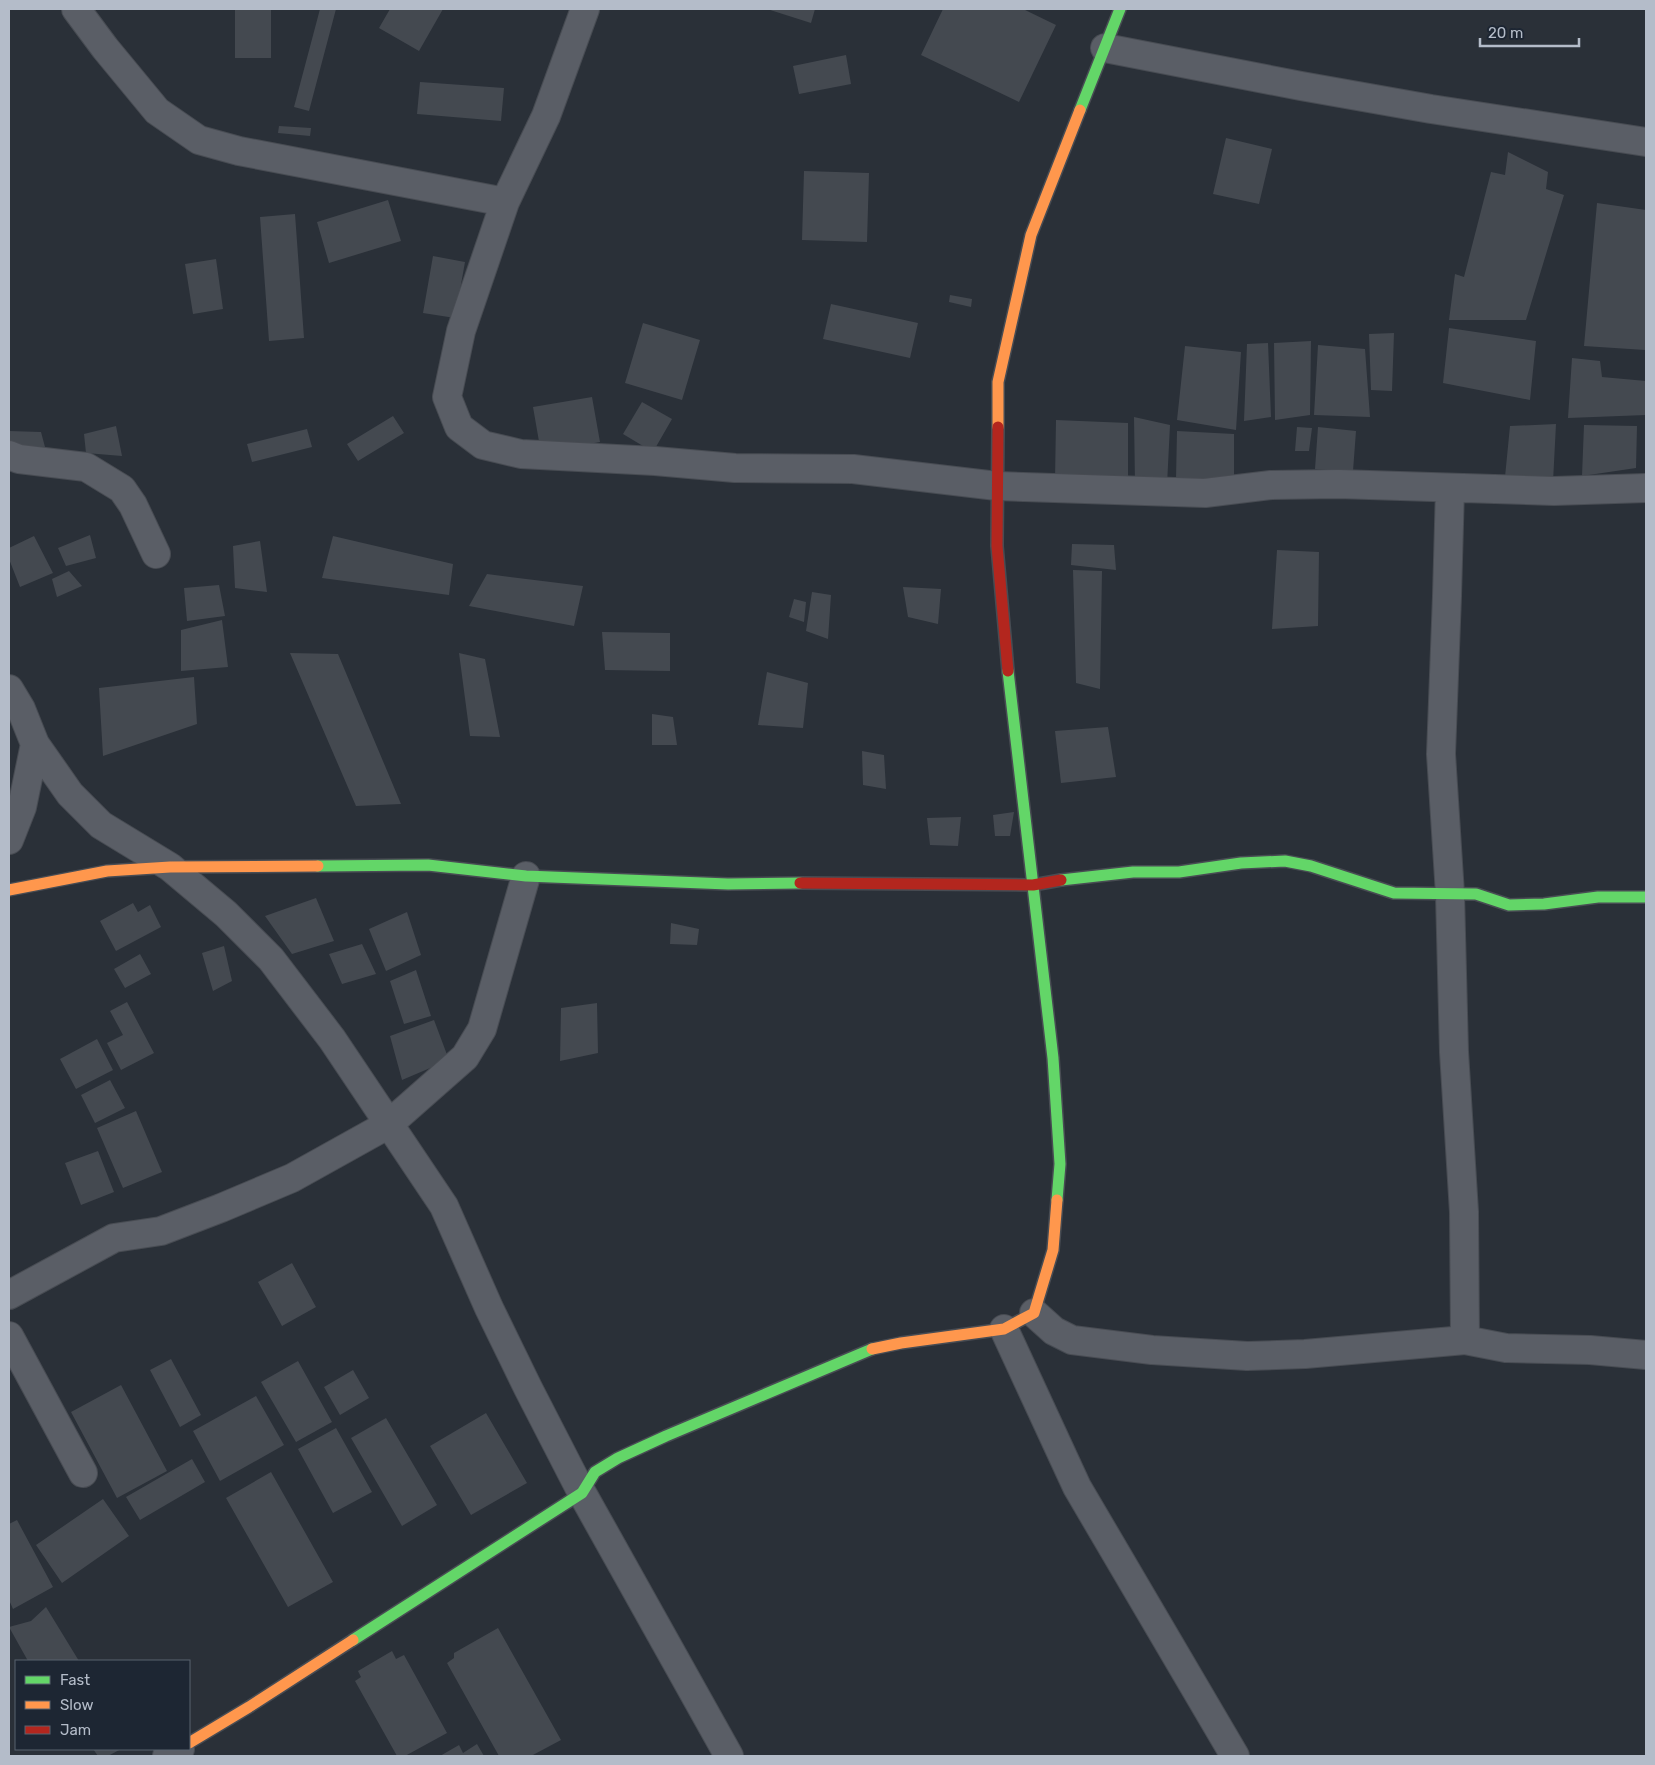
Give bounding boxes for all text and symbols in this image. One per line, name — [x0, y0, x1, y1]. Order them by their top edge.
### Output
scale bar — [1480, 15, 1579, 47]
text: 20 m — [1488, 24, 1523, 42]
legend — [15, 1660, 190, 1750]
text: Fast — [60, 1671, 90, 1689]
text: Slow — [60, 1696, 93, 1714]
text: Jam — [60, 1721, 91, 1739]

